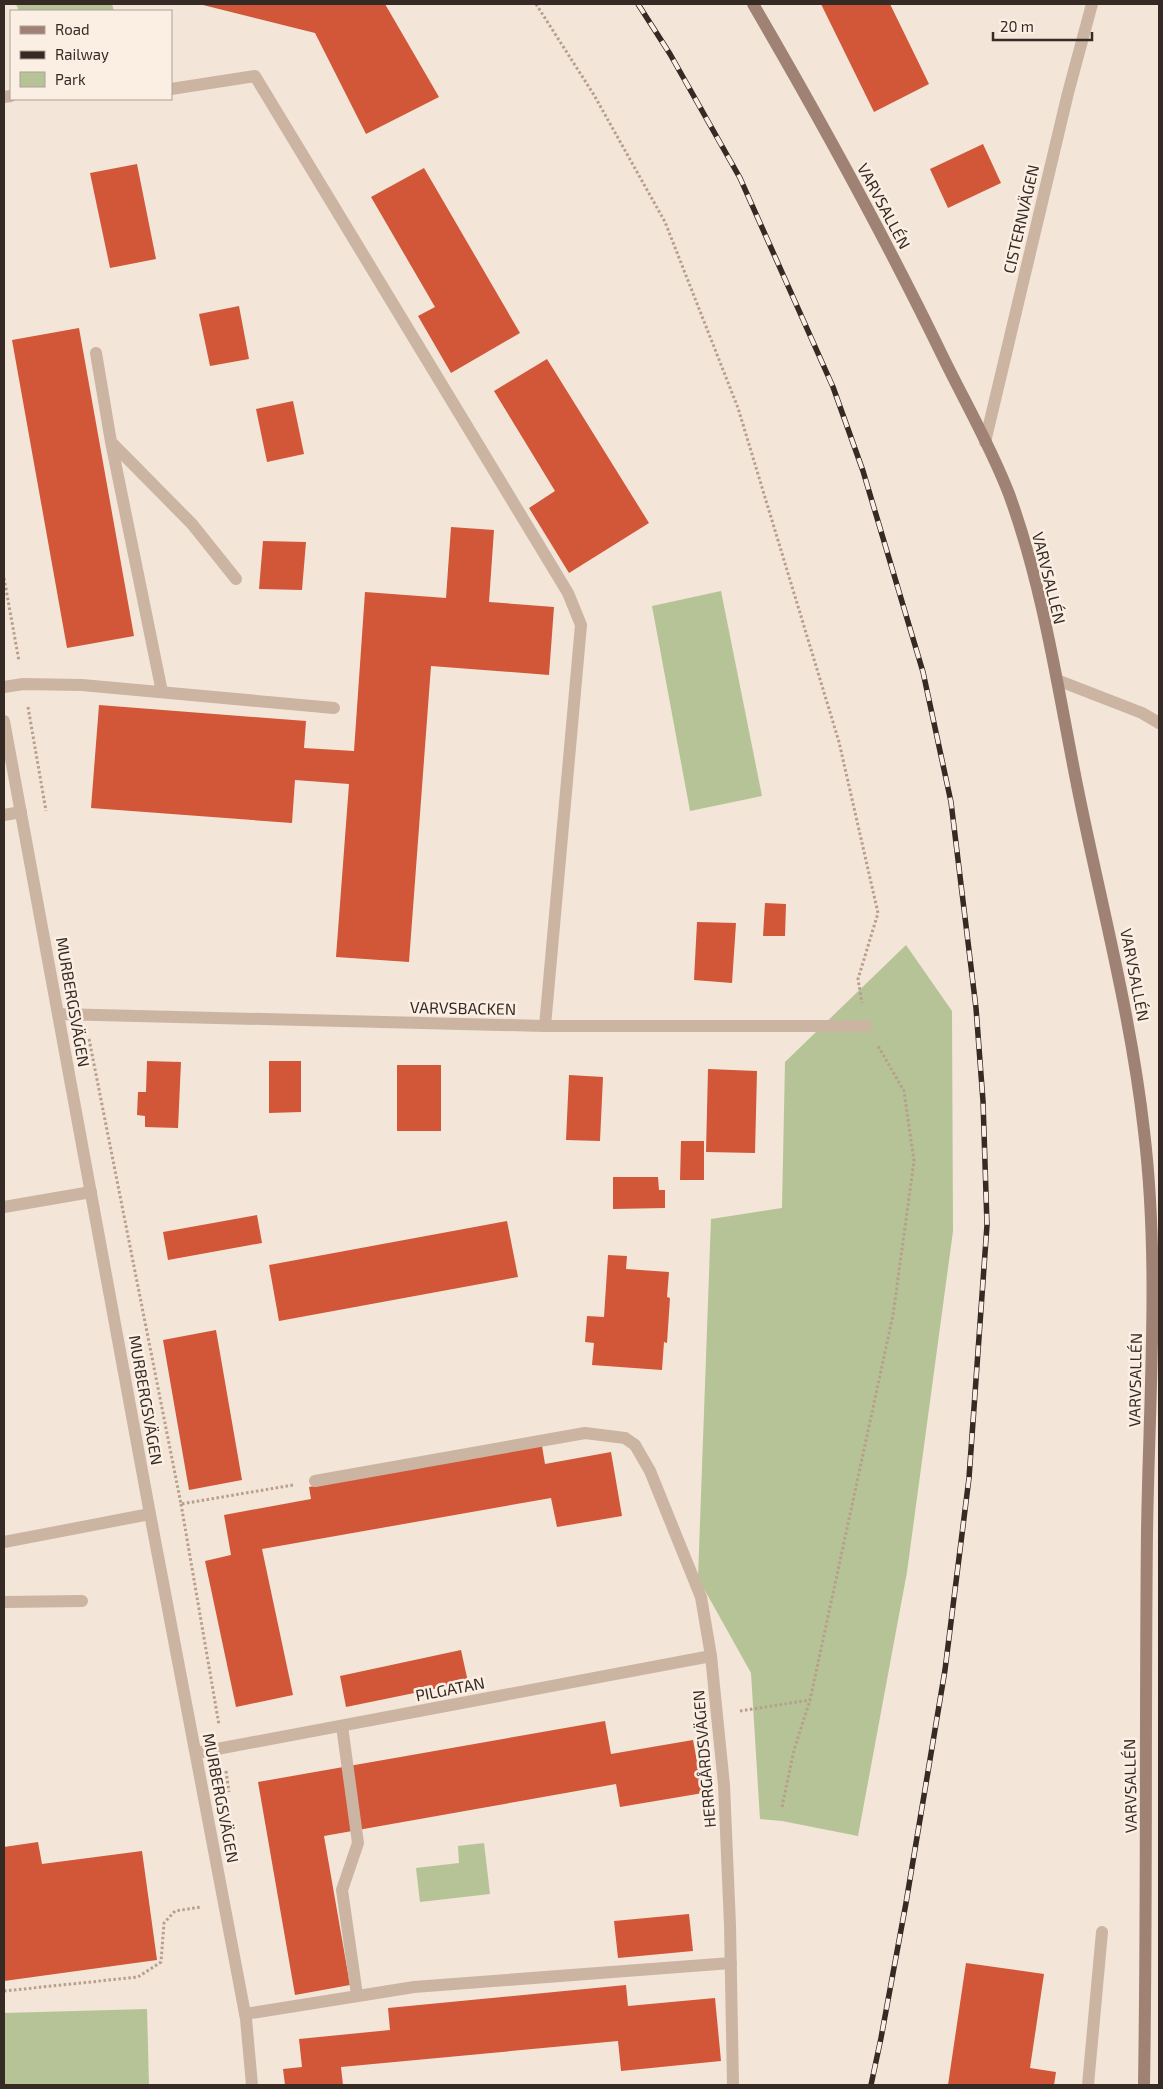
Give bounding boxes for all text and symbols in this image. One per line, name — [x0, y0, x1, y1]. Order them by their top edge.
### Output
legend — [10, 10, 172, 100]
scale bar — [993, 10, 1092, 42]
text: 20 m — [1000, 17, 1034, 35]
text: Road — [55, 20, 90, 38]
text: Railway — [55, 45, 109, 63]
text: Park — [55, 70, 86, 88]
street label: VARVSALLÉN — [854, 160, 915, 252]
street label: CISTERNVÄGEN — [999, 163, 1042, 275]
street label: VARVSALLÉN — [1029, 530, 1070, 626]
street label: VARVSALLÉN — [1117, 927, 1154, 1023]
street label: MURBERGSVÄGEN — [53, 935, 94, 1068]
street label: VARVSBACKEN — [410, 997, 516, 1018]
street label: MURBERGSVÄGEN — [126, 1333, 167, 1466]
street label: VARVSALLÉN — [1124, 1333, 1145, 1427]
street label: PILGATAN — [414, 1672, 486, 1705]
street label: HERRGÅRDSVÄGEN — [688, 1689, 719, 1829]
street label: MURBERGSVÄGEN — [200, 1731, 243, 1864]
street label: VARVSALLÉN — [1119, 1739, 1140, 1833]

